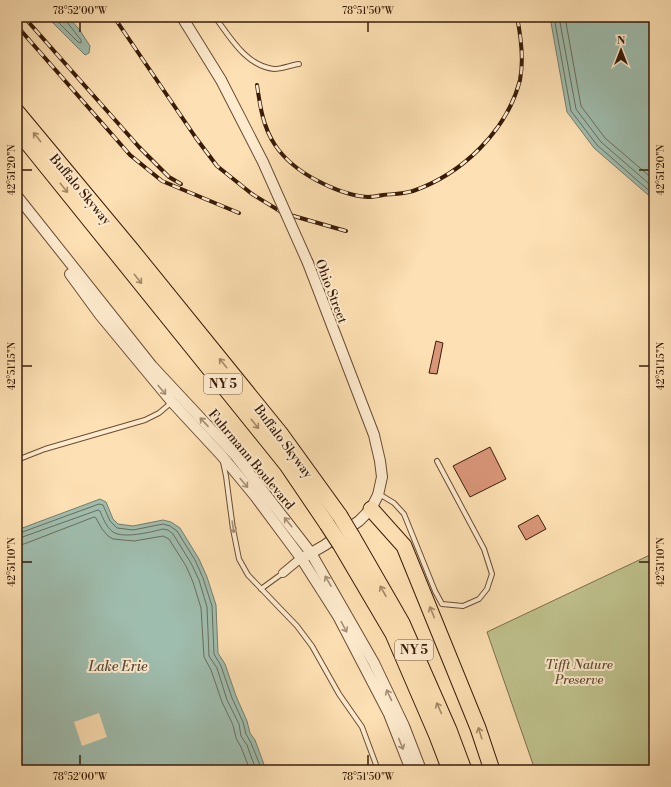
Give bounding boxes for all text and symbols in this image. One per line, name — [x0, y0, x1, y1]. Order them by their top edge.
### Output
text: 78°52'00"W — [53, 5, 108, 17]
text: 78°51'50"W — [342, 5, 395, 17]
north arrow — [601, 30, 641, 70]
text: N — [617, 34, 626, 48]
one-way arrow — [33, 131, 41, 142]
text: 42°51'20"N — [6, 144, 18, 196]
text: 42°51'20"N — [655, 144, 667, 196]
street label: Buffalo Skyway — [45, 150, 115, 229]
one-way arrow — [59, 183, 68, 194]
street label: Ohio Street — [312, 257, 351, 326]
one-way arrow — [134, 273, 142, 284]
text: 42°51'15"N — [6, 341, 18, 390]
text: 42°51'15"N — [655, 341, 667, 390]
one-way arrow — [219, 357, 227, 368]
road number: NY 5 — [204, 374, 242, 394]
one-way arrow — [158, 385, 167, 396]
street label: Buffalo Skyway — [250, 401, 316, 482]
street label: Fuhrmann Boulevard — [205, 406, 298, 513]
one-way arrow — [199, 417, 209, 427]
one-way arrow — [250, 418, 259, 429]
one-way arrow — [240, 478, 248, 489]
one-way arrow — [283, 516, 292, 527]
one-way arrow — [229, 520, 236, 533]
text: 42°51'10"N — [6, 537, 18, 587]
text: 42°51'10"N — [655, 537, 667, 587]
one-way arrow — [323, 575, 331, 587]
one-way arrow — [379, 585, 387, 597]
one-way arrow — [427, 607, 435, 619]
one-way arrow — [341, 621, 348, 633]
road number: NY 5 — [395, 640, 433, 660]
park label: Tifft Nature Preserve — [545, 657, 613, 688]
water label: Lake Erie — [87, 658, 148, 676]
one-way arrow — [385, 690, 392, 702]
one-way arrow — [435, 702, 442, 714]
one-way arrow — [476, 727, 483, 740]
one-way arrow — [398, 737, 406, 749]
text: 78°52'00"W — [53, 771, 108, 783]
text: 78°51'50"W — [342, 771, 395, 783]

